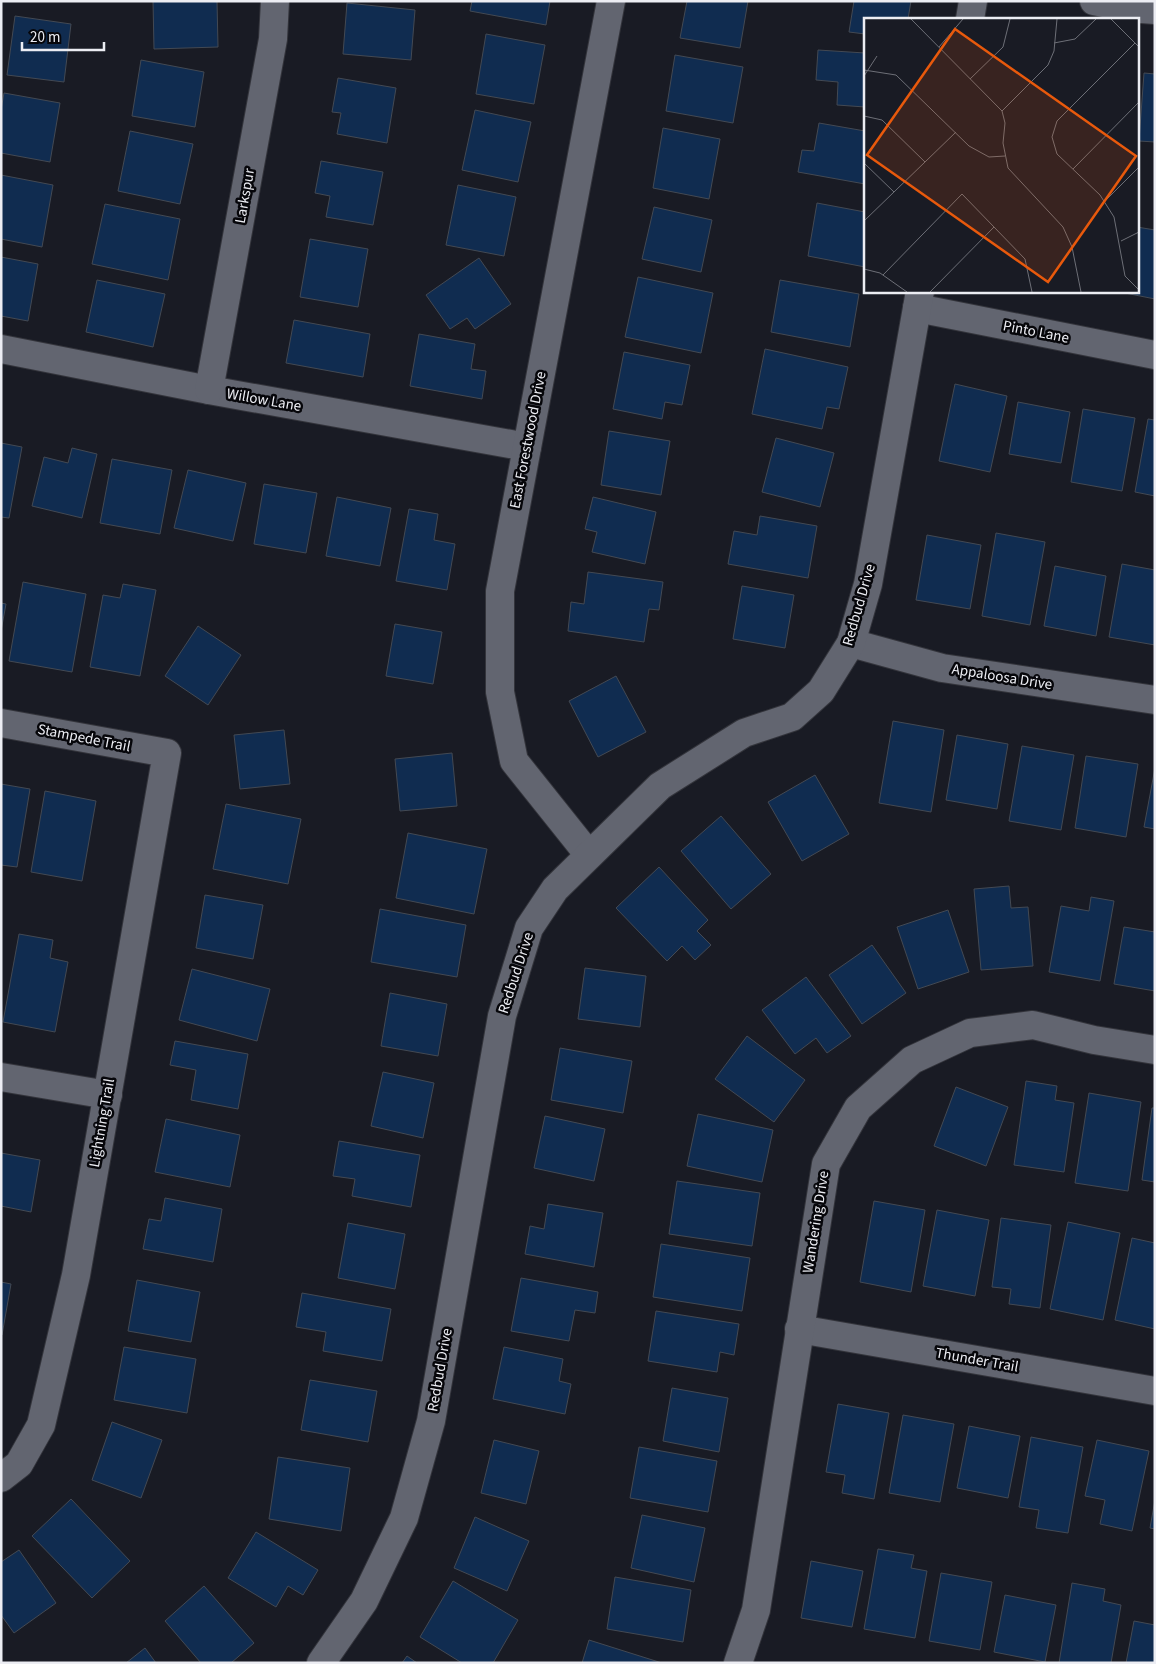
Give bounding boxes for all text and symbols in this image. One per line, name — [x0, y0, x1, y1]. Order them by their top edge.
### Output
inset map — [864, 18, 1138, 292]
scale bar — [22, 20, 105, 52]
text: 20 m — [30, 27, 60, 48]
street label: Larkspur — [230, 166, 260, 225]
street label: Pinto Lane — [1001, 315, 1071, 349]
street label: East Forestwood Drive — [504, 370, 552, 510]
street label: Willow Lane — [225, 383, 303, 417]
street label: Redbud Drive — [837, 562, 881, 648]
street label: Appaloosa Drive — [950, 659, 1054, 695]
street label: Stampede Trail — [36, 719, 132, 757]
street label: Redbud Drive — [493, 930, 539, 1016]
street label: Lightning Trail — [84, 1077, 120, 1169]
street label: Wandering Drive — [798, 1169, 834, 1275]
street label: Redbud Drive — [422, 1327, 458, 1413]
street label: Thunder Trail — [934, 1342, 1020, 1378]

